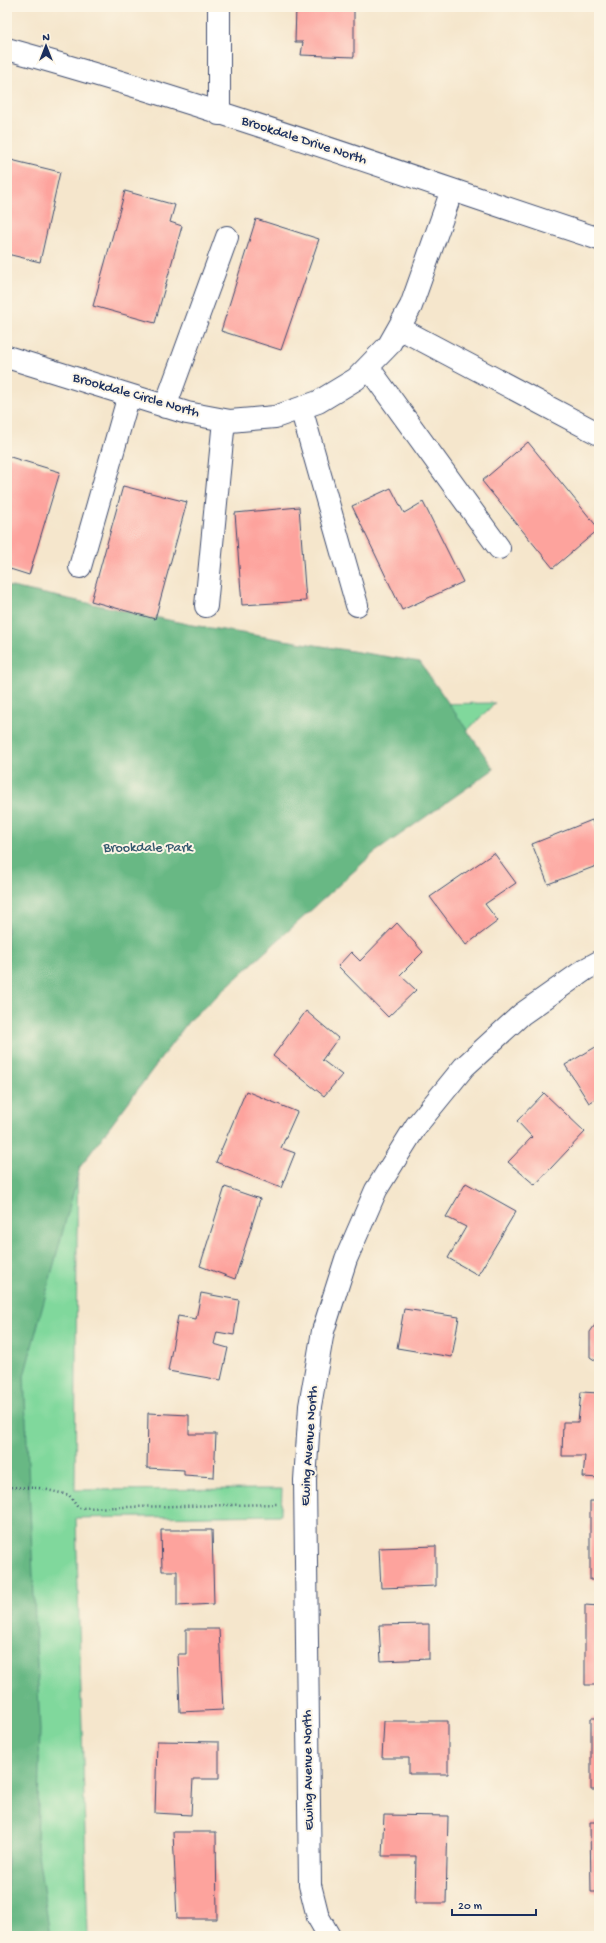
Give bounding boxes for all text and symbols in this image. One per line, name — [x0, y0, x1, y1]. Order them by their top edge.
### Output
north arrow — [26, 26, 66, 66]
text: N — [42, 32, 50, 44]
street label: Brookdale Drive North — [238, 112, 369, 169]
street label: Brookdale Circle North — [70, 369, 202, 422]
park label: Brookdale Park — [102, 840, 194, 857]
street label: Ewing Avenue North — [297, 1385, 323, 1507]
street label: Ewing Avenue North — [299, 1709, 319, 1830]
scale bar — [452, 1891, 536, 1917]
text: 20 m — [458, 1900, 483, 1914]

